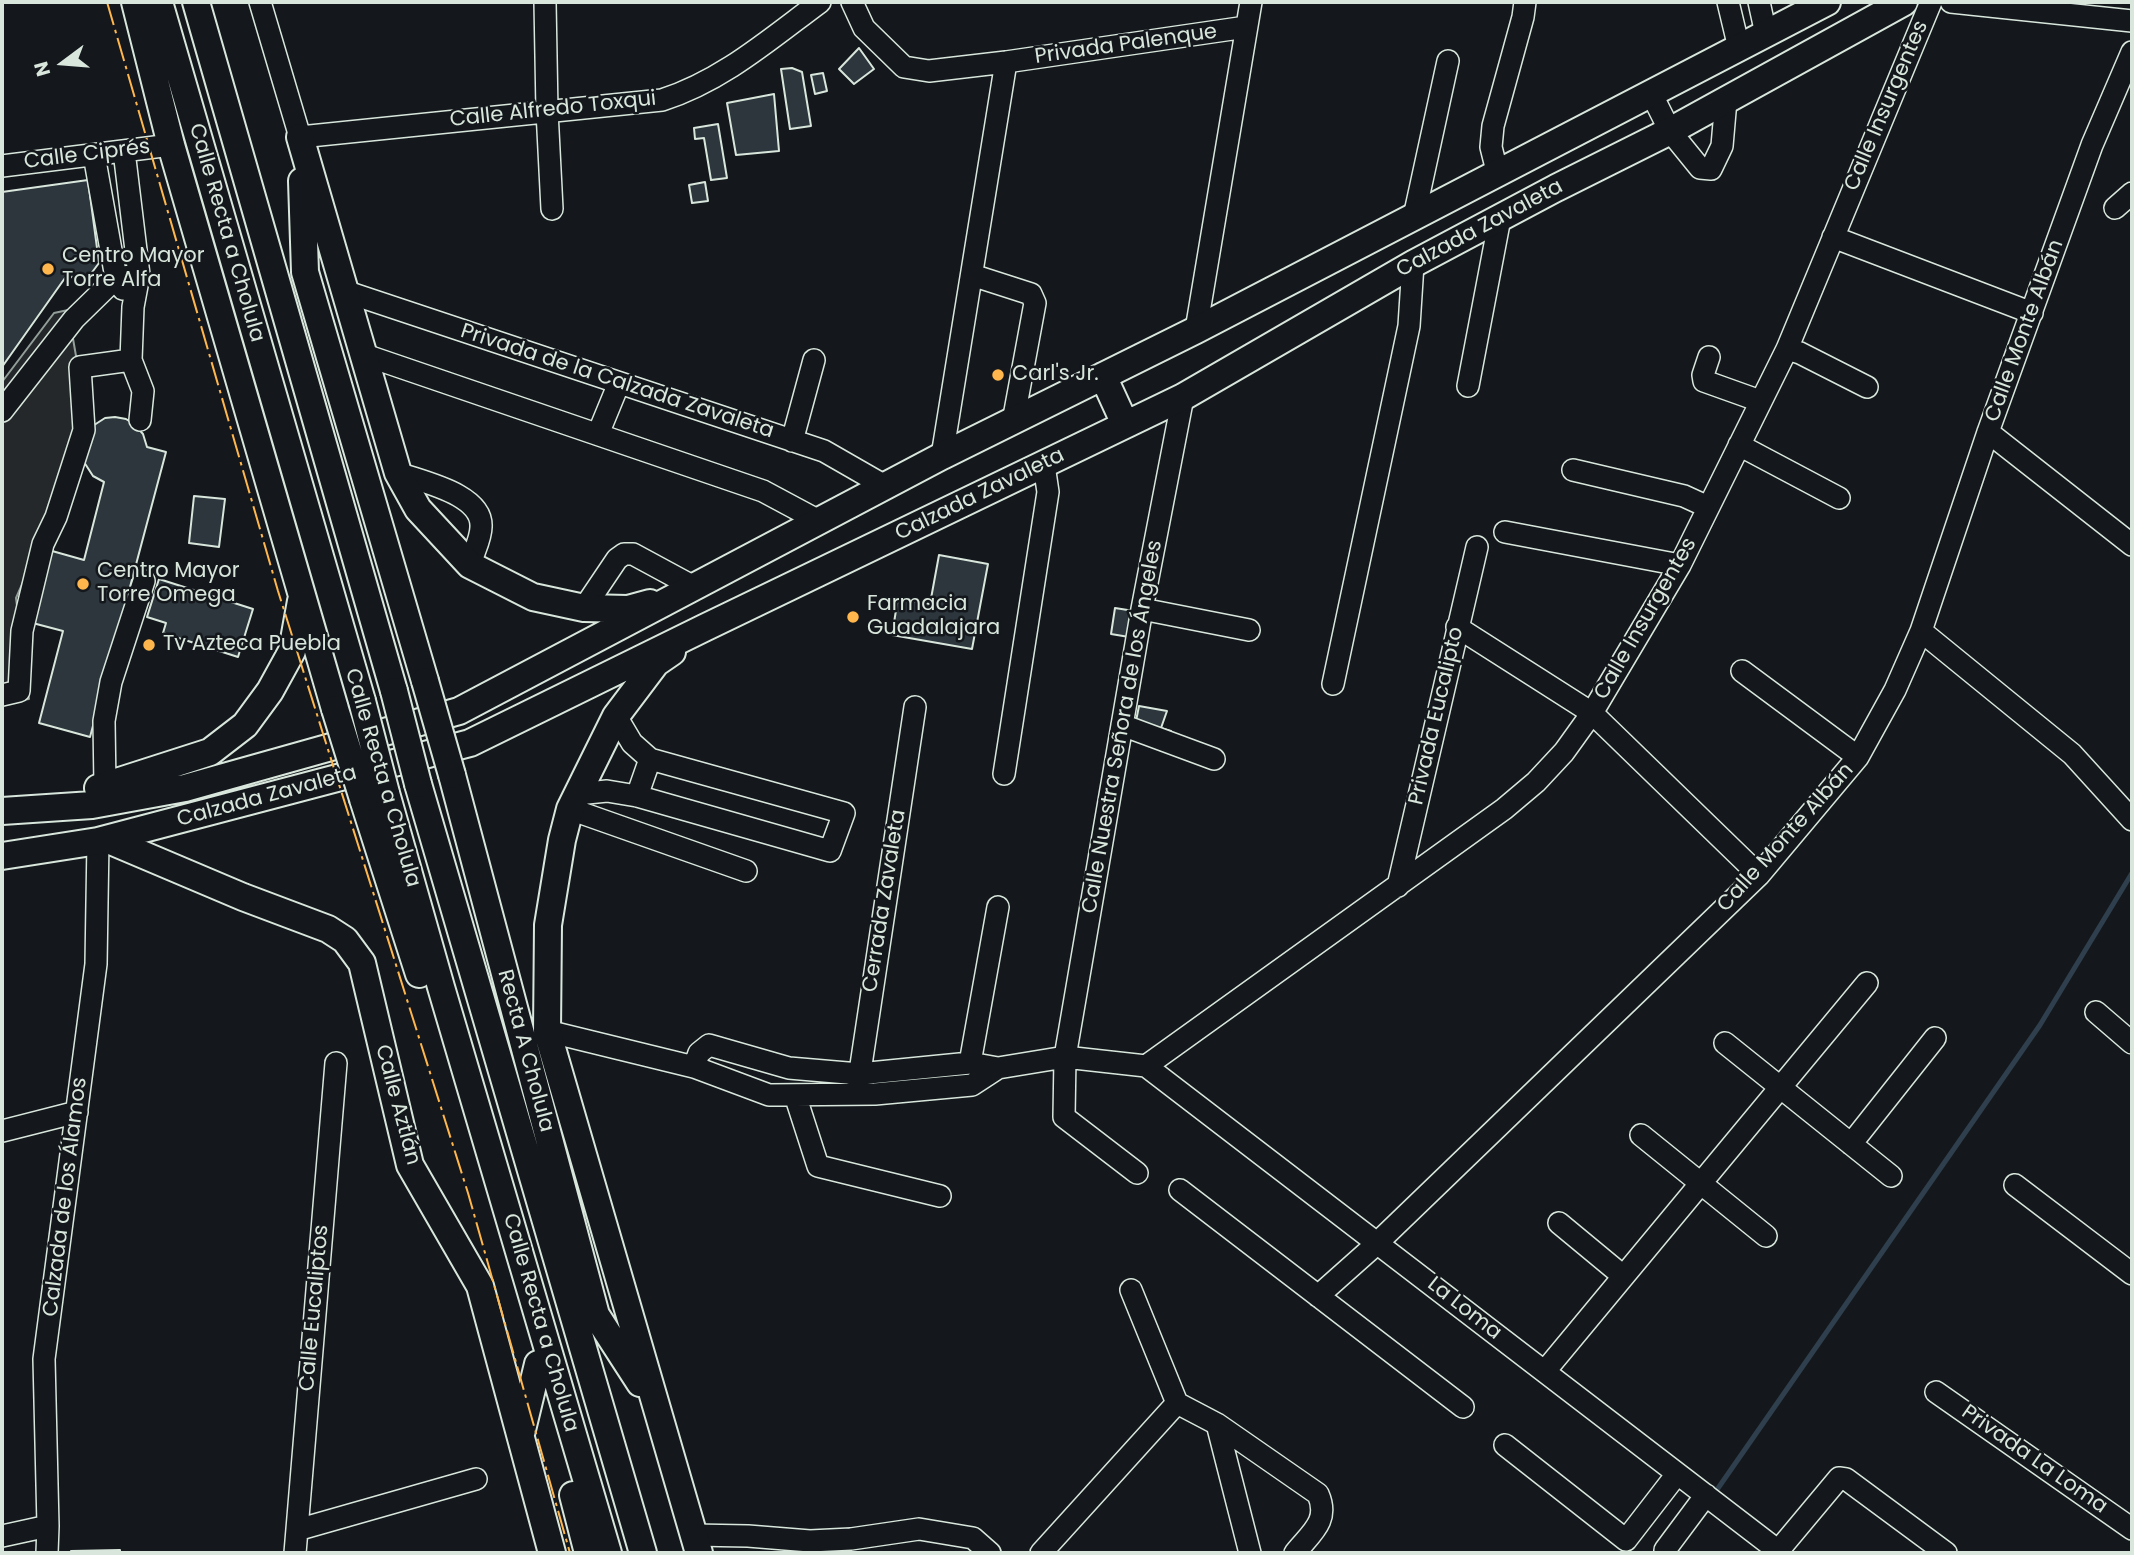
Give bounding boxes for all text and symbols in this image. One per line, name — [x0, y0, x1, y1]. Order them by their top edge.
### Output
street label: Calle Insurgentes — [1840, 17, 1934, 195]
street label: Privada Palenque — [1033, 20, 1219, 70]
north arrow — [28, 28, 98, 98]
text: N — [27, 58, 57, 80]
street label: Calle Alfredo Toxqui — [449, 87, 657, 133]
street label: Calle Recta a Cholula — [183, 121, 269, 345]
street label: Calle Ciprés — [23, 135, 151, 175]
street label: Calzada Zavaleta — [1392, 174, 1568, 284]
street label: Calle Monte Albán — [1980, 237, 2070, 425]
place label: Centro Mayor Torre Alfa — [62, 244, 205, 294]
marker: Centro Mayor Torre Alfa — [40, 261, 56, 277]
street label: Privada de la Calzada Zavaleta — [457, 319, 777, 445]
place label: Carl's Jr. — [1012, 362, 1099, 388]
marker: Carl's Jr. — [990, 367, 1006, 383]
street label: Calzada Zavaleta — [891, 443, 1069, 547]
street label: Calle Insurgentes — [1589, 534, 1703, 704]
street label: Calle Nuestra Señora de los Ángeles — [1078, 538, 1168, 916]
place label: Centro Mayor Torre Omega — [97, 559, 240, 609]
marker: Centro Mayor Torre Omega — [75, 576, 91, 592]
place label: Farmacia Guadalajara — [867, 592, 1000, 642]
marker: Farmacia Guadalajara — [845, 609, 861, 625]
street label: Privada Eucalipto — [1404, 625, 1470, 807]
place label: Tv Azteca Puebla — [163, 632, 341, 658]
marker: Tv Azteca Puebla — [141, 637, 157, 653]
street label: Calle Recta a Cholula — [339, 666, 425, 890]
street label: Calle Monte Albán — [1712, 758, 1860, 918]
street label: Calzada Zavaleta — [174, 761, 360, 833]
street label: Cerrada Zavaleta — [858, 808, 912, 994]
street label: Recta A Cholula — [491, 967, 559, 1135]
street label: Calle Aztlán — [369, 1042, 425, 1168]
street label: Calzada de los Álamos — [39, 1076, 93, 1318]
street label: Calle Recta a Cholula — [497, 1211, 583, 1435]
street label: Calle Eucaliptos — [295, 1224, 335, 1392]
street label: La Loma — [1422, 1272, 1506, 1346]
street label: Privada La Loma — [1956, 1400, 2112, 1520]

